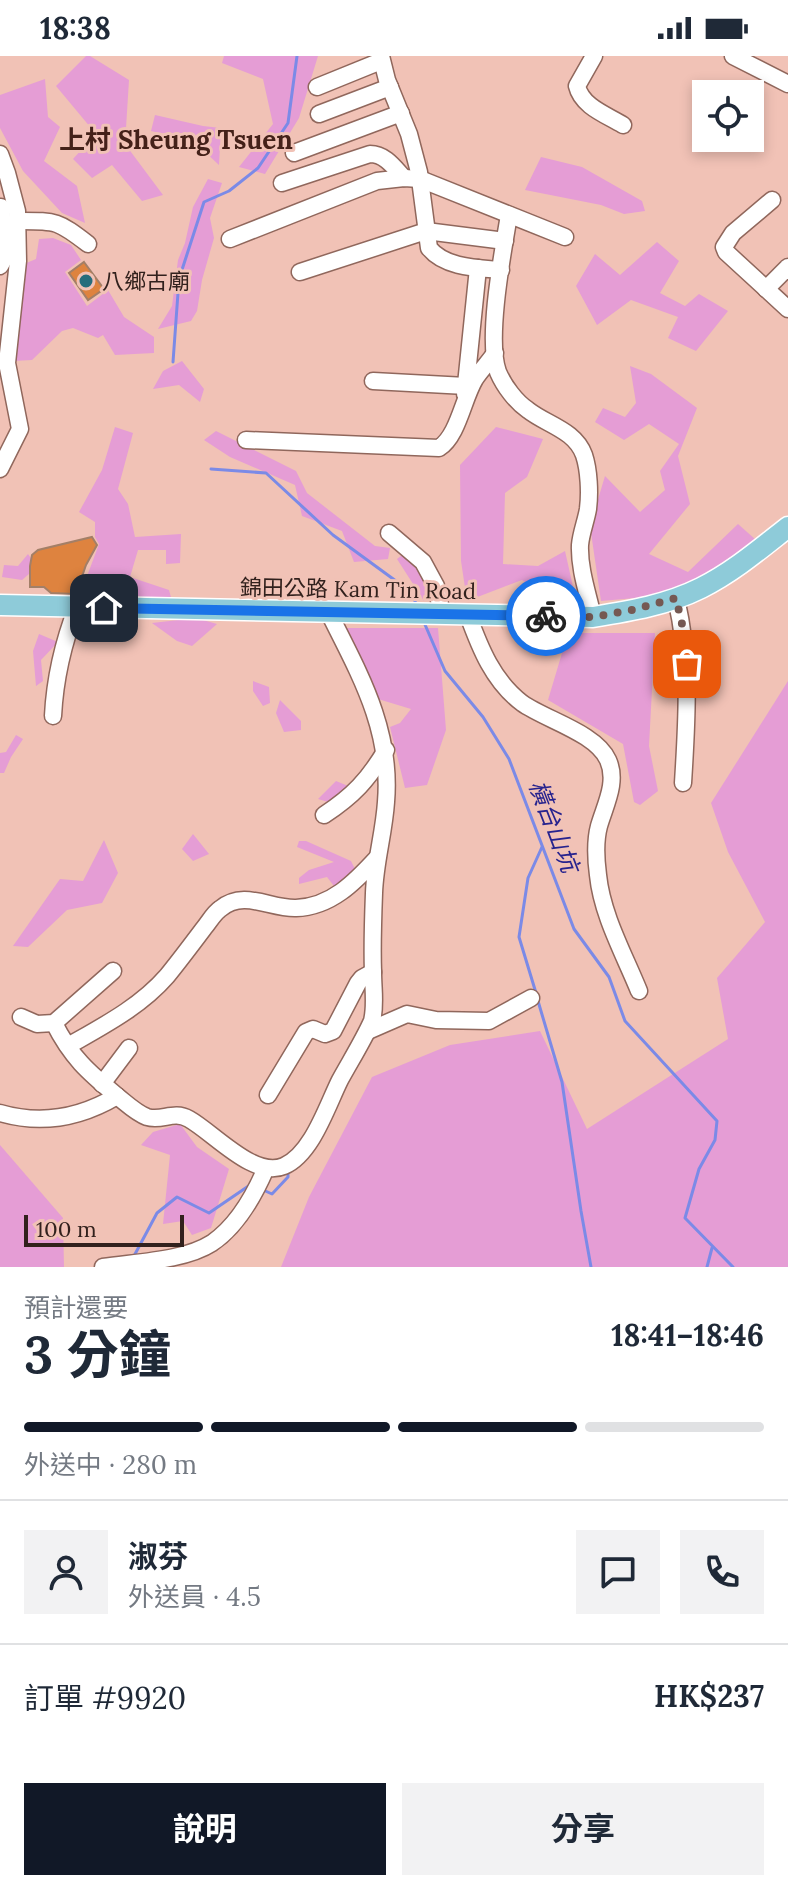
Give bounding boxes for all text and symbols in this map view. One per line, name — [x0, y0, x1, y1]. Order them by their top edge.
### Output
text: 18:38 — [40, 9, 111, 47]
map controls — [692, 80, 764, 152]
button: locate — [692, 80, 764, 152]
district label: 上村 Sheung Tsuen — [59, 123, 293, 156]
place label: 八鄉古廟 — [102, 267, 190, 295]
marker: 八鄉古廟 — [77, 272, 95, 290]
street label: 錦田公路 Kam Tin Road — [240, 573, 476, 605]
pin — [70, 574, 138, 642]
courier — [506, 576, 586, 656]
icon: home — [82, 586, 126, 630]
icon: bike — [524, 594, 568, 638]
pin — [653, 630, 721, 698]
icon: bag — [665, 642, 709, 686]
water label: 橫台山坑 — [522, 776, 587, 879]
scale bar — [24, 1211, 184, 1247]
text: 100 m — [36, 1215, 97, 1243]
text: 預計還要 — [24, 1291, 128, 1324]
text: 18:41–18:46 — [611, 1316, 764, 1354]
text: 3 分鐘 — [24, 1321, 171, 1387]
text: 外送中 · 280 m — [24, 1448, 197, 1481]
button: person — [24, 1530, 108, 1614]
button: chat — [576, 1530, 660, 1614]
button: phone — [680, 1530, 764, 1614]
text: 淑芬 — [128, 1537, 188, 1575]
text: 外送員 · 4.5 — [128, 1580, 261, 1613]
text: HK$237 — [654, 1677, 764, 1715]
text: 訂單 #9920 — [24, 1679, 186, 1717]
button: 說明 — [24, 1783, 386, 1875]
button: 分享 — [402, 1783, 764, 1875]

